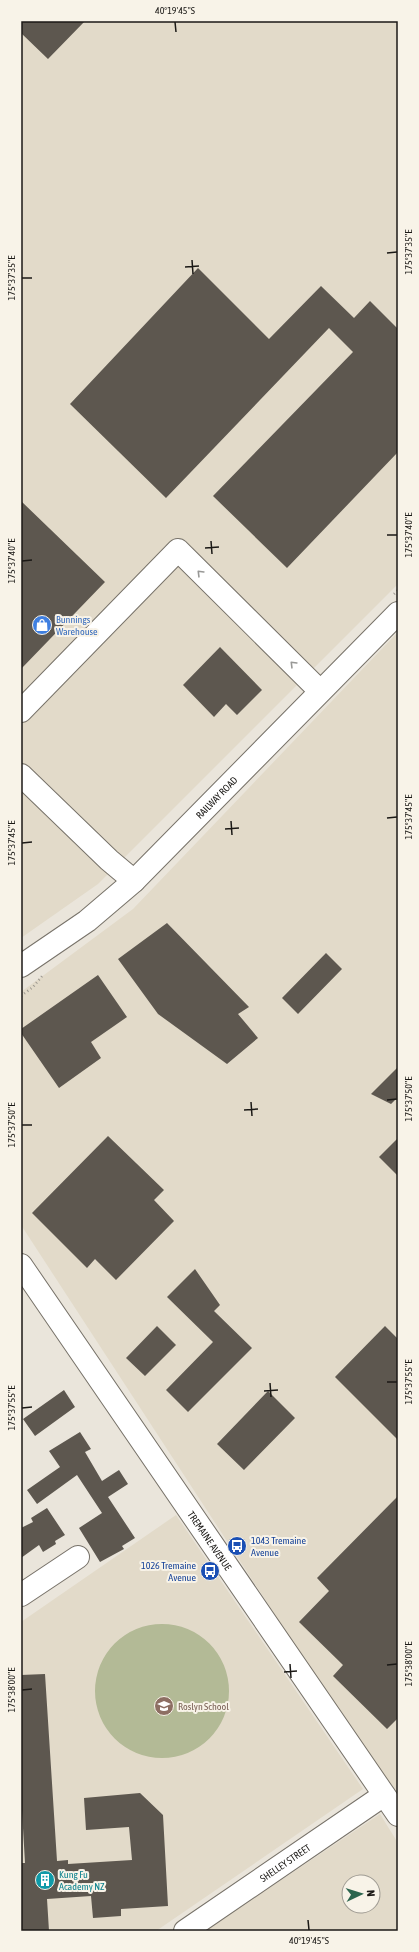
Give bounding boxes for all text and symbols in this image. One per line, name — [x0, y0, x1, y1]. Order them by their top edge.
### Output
text: 40°19'45"S — [155, 5, 195, 16]
text: 175°37'35"E — [403, 229, 414, 274]
text: 175°37'35"E — [6, 255, 17, 300]
text: 175°37'40"E — [403, 512, 414, 557]
text: 175°37'40"E — [6, 538, 17, 583]
one-way arrow — [197, 570, 205, 577]
shop icon: Bunnings Warehouse — [31, 614, 53, 636]
place label: Bunnings Warehouse — [56, 614, 98, 637]
one-way arrow — [290, 661, 298, 669]
street label: RAILWAY ROAD — [194, 774, 240, 821]
text: 175°37'45"E — [403, 794, 414, 839]
text: 175°37'45"E — [6, 820, 17, 865]
text: 175°37'50"E — [403, 1076, 414, 1121]
text: 175°37'50"E — [6, 1102, 17, 1147]
text: 175°37'55"E — [403, 1359, 414, 1404]
text: 175°37'55"E — [6, 1385, 17, 1430]
street label: TREMAINE AVENUE — [185, 1509, 234, 1573]
bus stop icon: 1043 Tremaine Avenue — [226, 1535, 248, 1557]
place label: 1043 Tremaine Avenue — [251, 1535, 306, 1558]
place label: 1026 Tremaine Avenue — [141, 1560, 196, 1583]
bus stop icon: 1026 Tremaine Avenue — [199, 1560, 221, 1582]
text: 175°38'00"E — [403, 1641, 414, 1686]
text: 175°38'00"E — [6, 1667, 17, 1712]
school or university icon: Roslyn School — [153, 1695, 175, 1717]
place label: Roslyn School — [178, 1701, 229, 1712]
street label: SHELLEY STREET — [258, 1842, 313, 1884]
building icon: Kung Fu Academy NZ — [34, 1869, 56, 1891]
place label: Kung Fu Academy NZ — [59, 1869, 105, 1892]
north arrow — [341, 1874, 381, 1914]
text: N — [365, 1890, 377, 1897]
text: 40°19'45"S — [289, 1935, 329, 1946]

